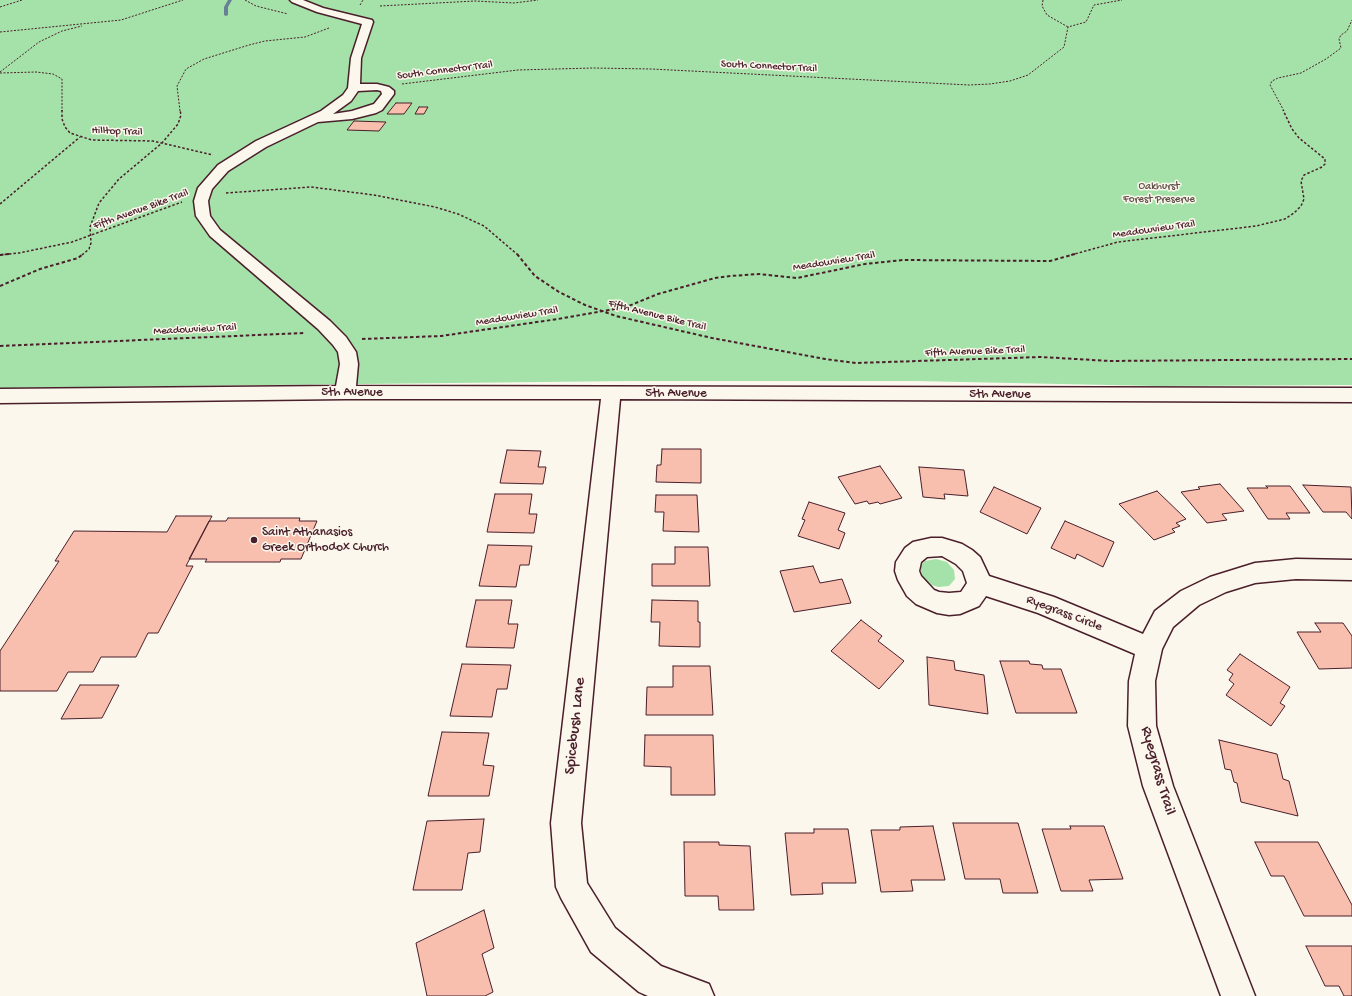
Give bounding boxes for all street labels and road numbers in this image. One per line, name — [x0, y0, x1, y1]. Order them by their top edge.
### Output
street label: South Connector Trail — [721, 58, 817, 76]
street label: South Connector Trail — [396, 59, 494, 83]
street label: Hilltop Trail — [91, 125, 143, 139]
street label: Fifth Avenue Bike Trail — [92, 187, 190, 233]
street label: Meadowview Trail — [1112, 218, 1196, 242]
street label: Meadowview Trail — [792, 249, 876, 275]
street label: Fifth Avenue Bike Trail — [607, 297, 707, 335]
street label: Meadowview Trail — [475, 304, 559, 330]
street label: Meadowview Trail — [153, 321, 237, 339]
street label: Fifth Avenue Bike Trail — [925, 344, 1025, 360]
street label: 5th Avenue — [321, 385, 383, 401]
street label: 5th Avenue — [645, 386, 707, 402]
street label: 5th Avenue — [969, 387, 1031, 403]
street label: Ryegrass Circle — [1024, 592, 1104, 636]
street label: Spicebush Lane — [561, 677, 591, 775]
street label: Ryegrass Trail — [1135, 724, 1179, 818]

